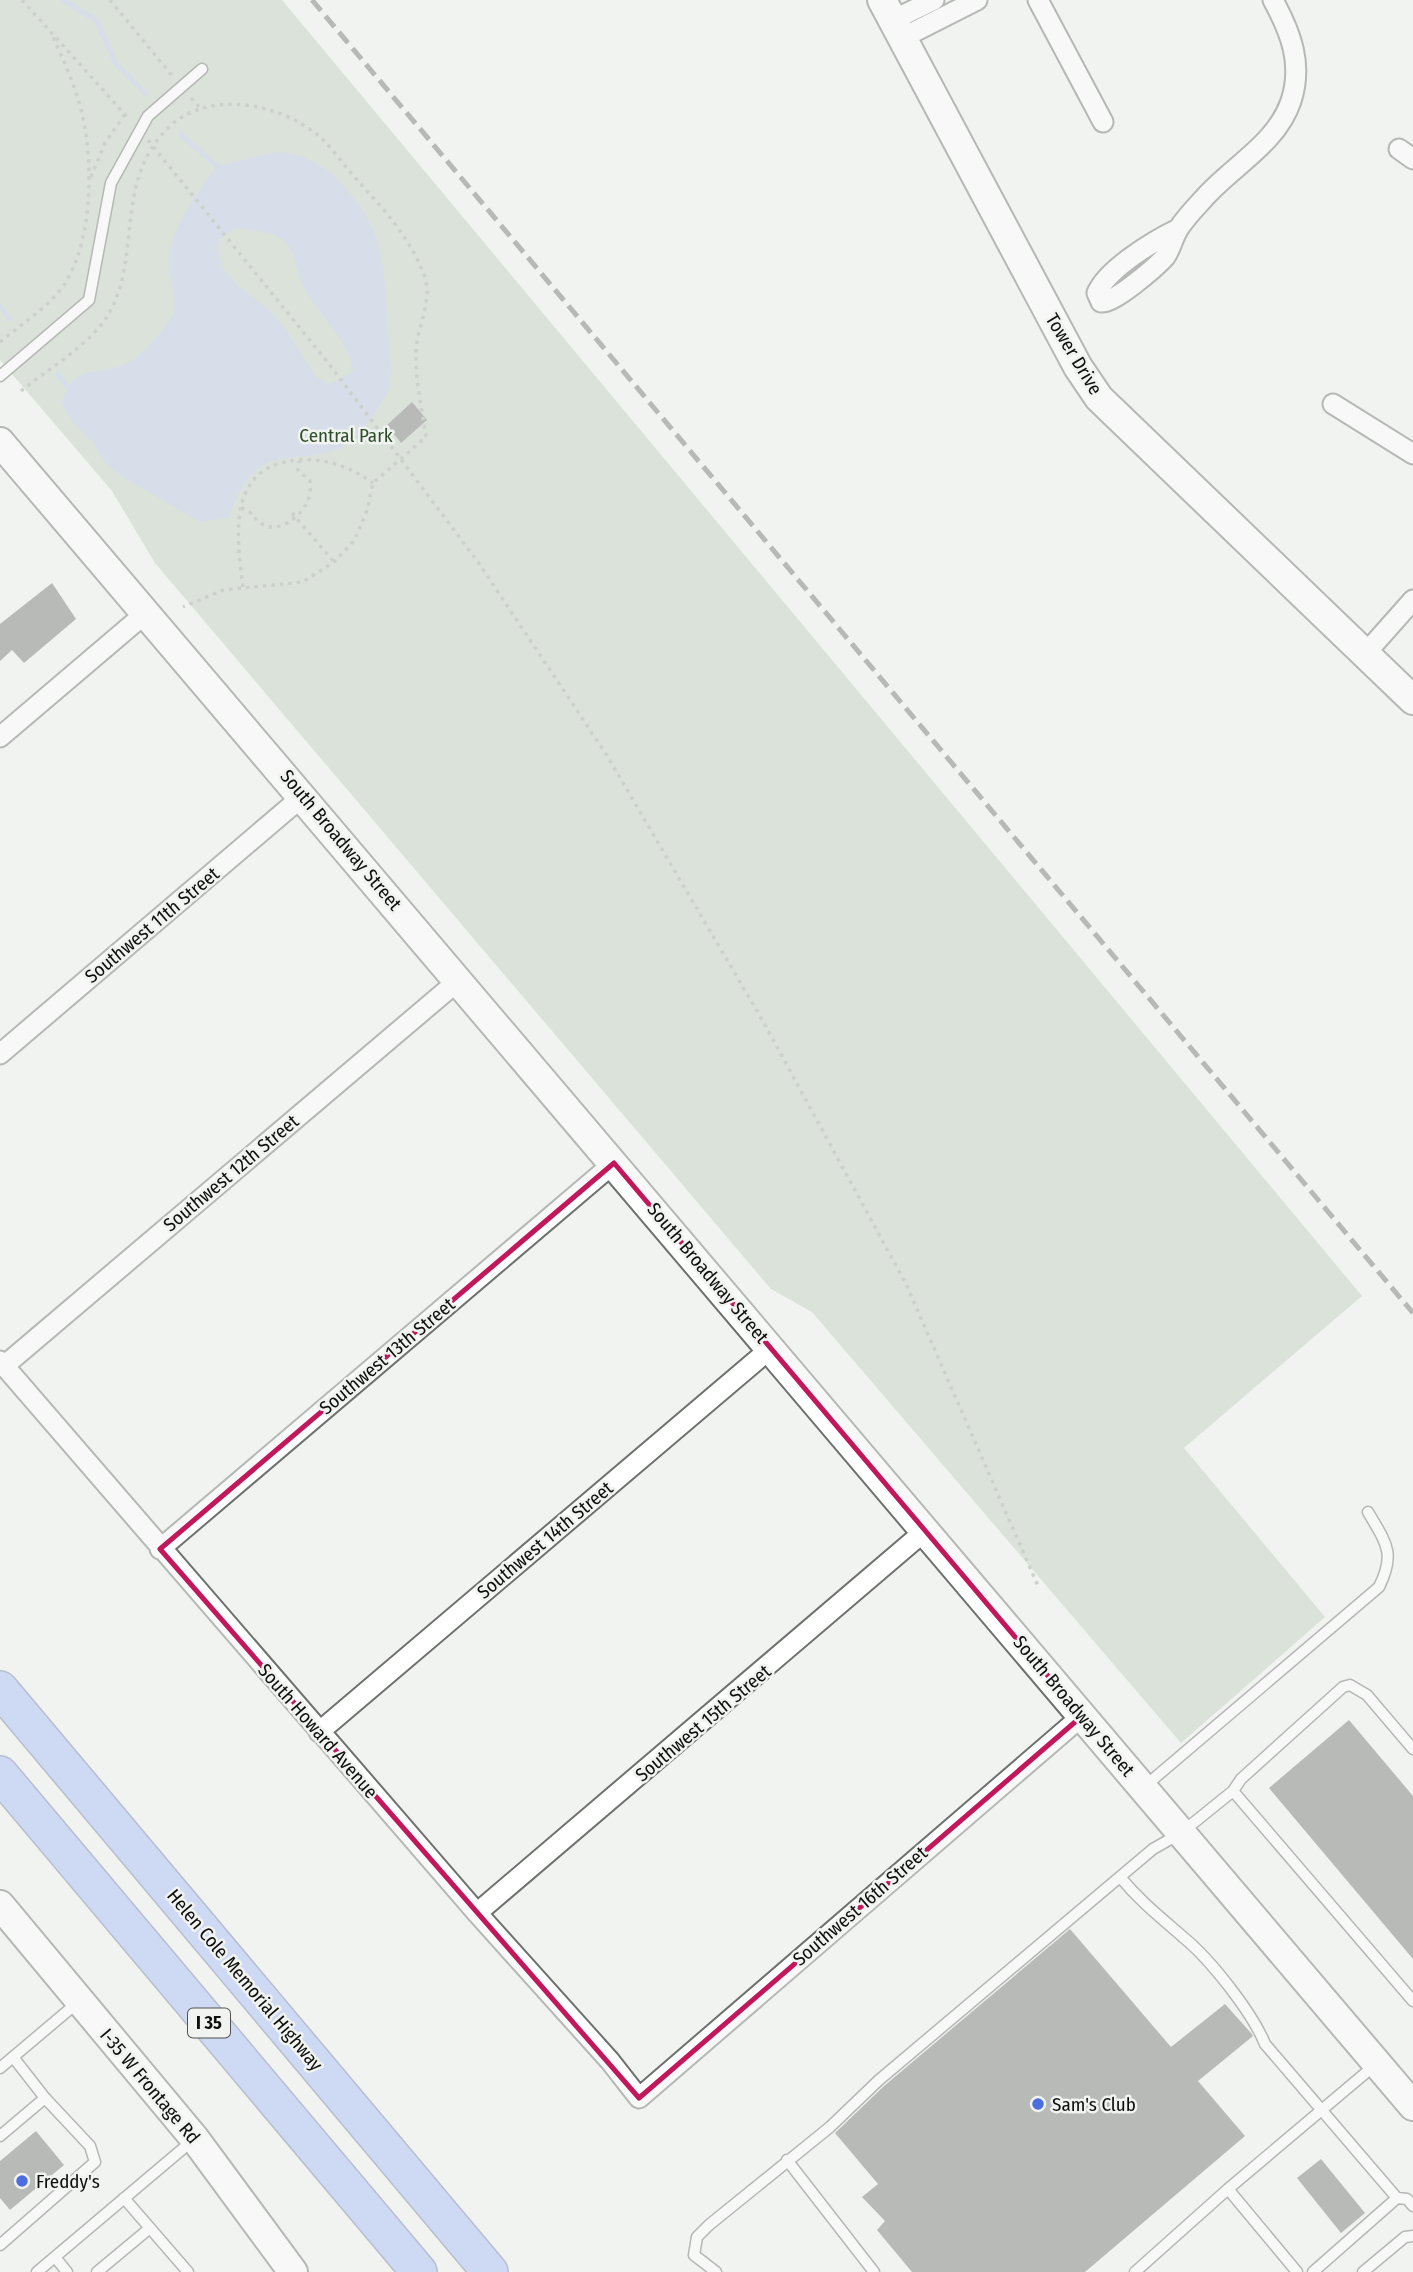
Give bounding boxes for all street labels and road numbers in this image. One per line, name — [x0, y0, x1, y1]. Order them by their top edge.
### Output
street label: Tower Drive — [1041, 309, 1107, 399]
street label: South Broadway Street — [275, 765, 407, 916]
street label: Southwest 11th Street — [80, 862, 224, 988]
street label: Southwest 12th Street — [159, 1109, 304, 1236]
street label: South Broadway Street — [642, 1198, 774, 1349]
street label: Southwest 13th Street — [315, 1292, 460, 1419]
street label: Southwest 14th Street — [472, 1476, 618, 1604]
street label: South Broadway Street — [1008, 1631, 1140, 1782]
street label: South Howard Avenue — [253, 1659, 383, 1803]
street label: Southwest 15th Street — [631, 1659, 776, 1786]
street label: Southwest 16th Street — [788, 1841, 932, 1971]
street label: Helen Cole Memorial Highway — [162, 1884, 328, 2076]
road number: I 35 — [188, 2008, 230, 2038]
street label: I-35 W Frontage Rd — [95, 2024, 205, 2148]

